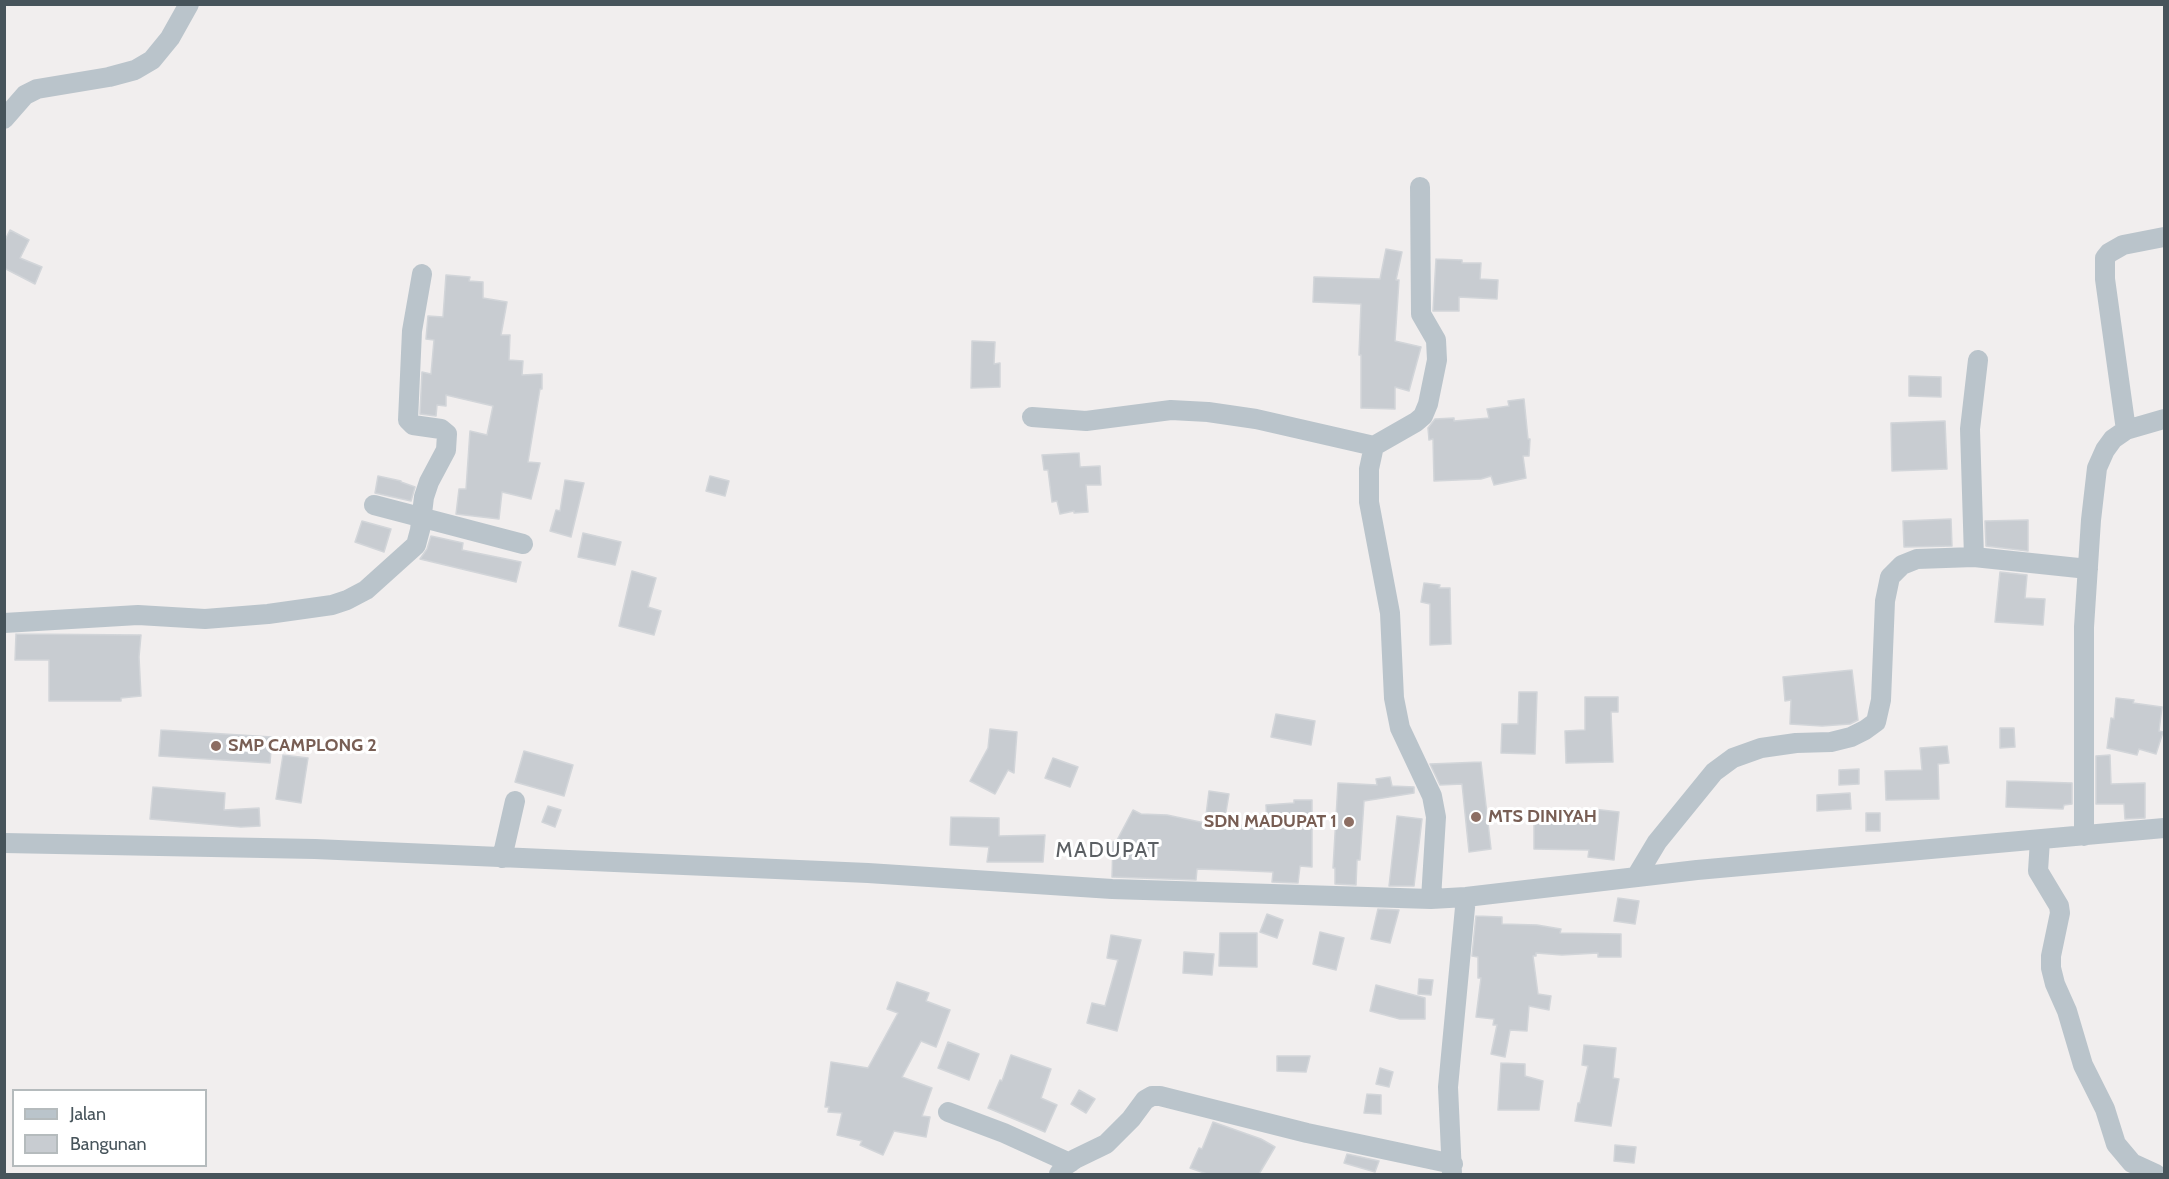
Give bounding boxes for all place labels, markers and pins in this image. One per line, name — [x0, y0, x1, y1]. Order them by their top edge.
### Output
place label: SMP CAMPLONG 2 — [228, 735, 377, 757]
marker: SMP CAMPLONG 2 — [209, 739, 223, 753]
place label: MTS DINIYAH — [1488, 806, 1597, 828]
marker: MTS DINIYAH — [1469, 810, 1483, 824]
place label: SDN MADUPAT 1 — [1204, 811, 1337, 833]
marker: SDN MADUPAT 1 — [1342, 815, 1356, 829]

